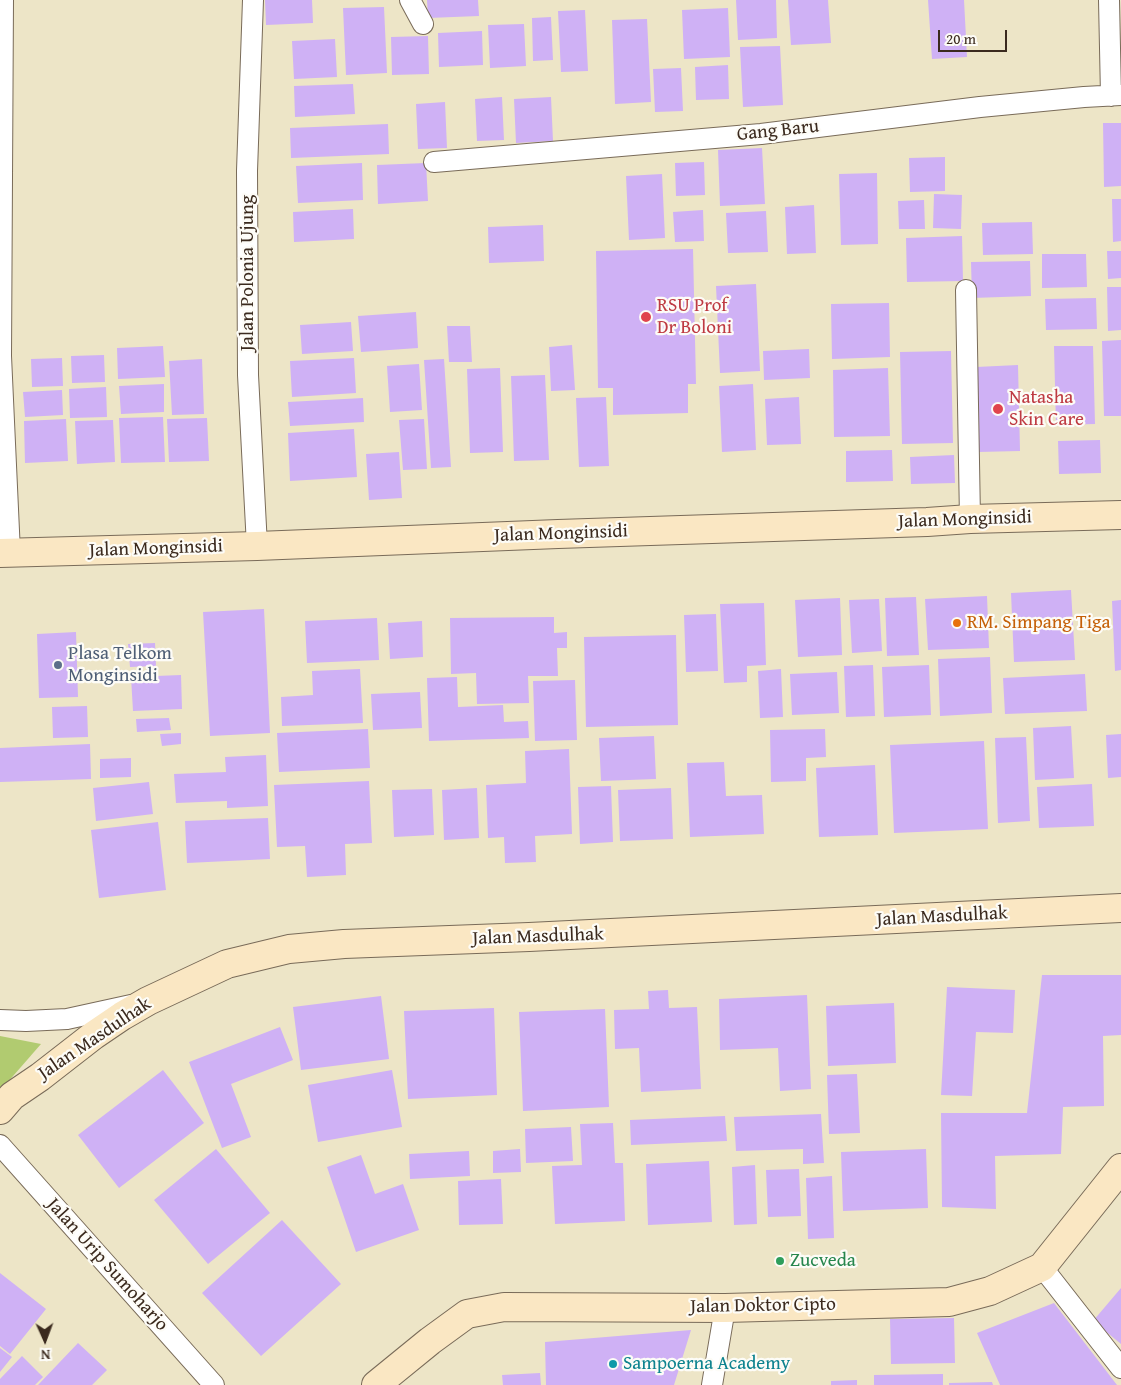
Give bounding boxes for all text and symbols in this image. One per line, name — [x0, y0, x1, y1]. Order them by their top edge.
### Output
scale bar — [941, 20, 1010, 52]
text: 20 m — [946, 28, 976, 49]
street label: Gang Baru — [736, 115, 820, 147]
street label: Jalan Polonia Ujung — [237, 195, 259, 351]
place label: RSU Prof Dr Boloni — [657, 295, 732, 339]
marker: RSU Prof Dr Boloni — [639, 310, 653, 324]
place label: Natasha Skin Care — [1009, 387, 1084, 431]
marker: Natasha Skin Care — [991, 402, 1005, 416]
street label: Jalan Monginsidi — [898, 506, 1032, 534]
street label: Jalan Monginsidi — [494, 520, 628, 548]
street label: Jalan Monginsidi — [89, 535, 223, 563]
place label: RM. Simpang Tiga — [967, 612, 1110, 634]
marker: RM. Simpang Tiga — [951, 617, 963, 629]
place label: Plasa Telkom Monginsidi — [68, 643, 172, 687]
marker: Plasa Telkom Monginsidi — [52, 659, 64, 671]
street label: Jalan Masdulhak — [876, 902, 1008, 932]
street label: Jalan Masdulhak — [472, 923, 604, 951]
street label: Jalan Masdulhak — [34, 993, 156, 1085]
street label: Jalan Urip Sumoharjo — [41, 1194, 173, 1336]
place label: Zucveda — [790, 1250, 856, 1272]
marker: Zucveda — [774, 1255, 786, 1267]
street label: Jalan Doktor Cipto — [690, 1293, 836, 1319]
north arrow — [20, 1315, 70, 1365]
text: N — [41, 1345, 51, 1365]
place label: Sampoerna Academy — [623, 1353, 790, 1375]
marker: Sampoerna Academy — [607, 1358, 619, 1370]

